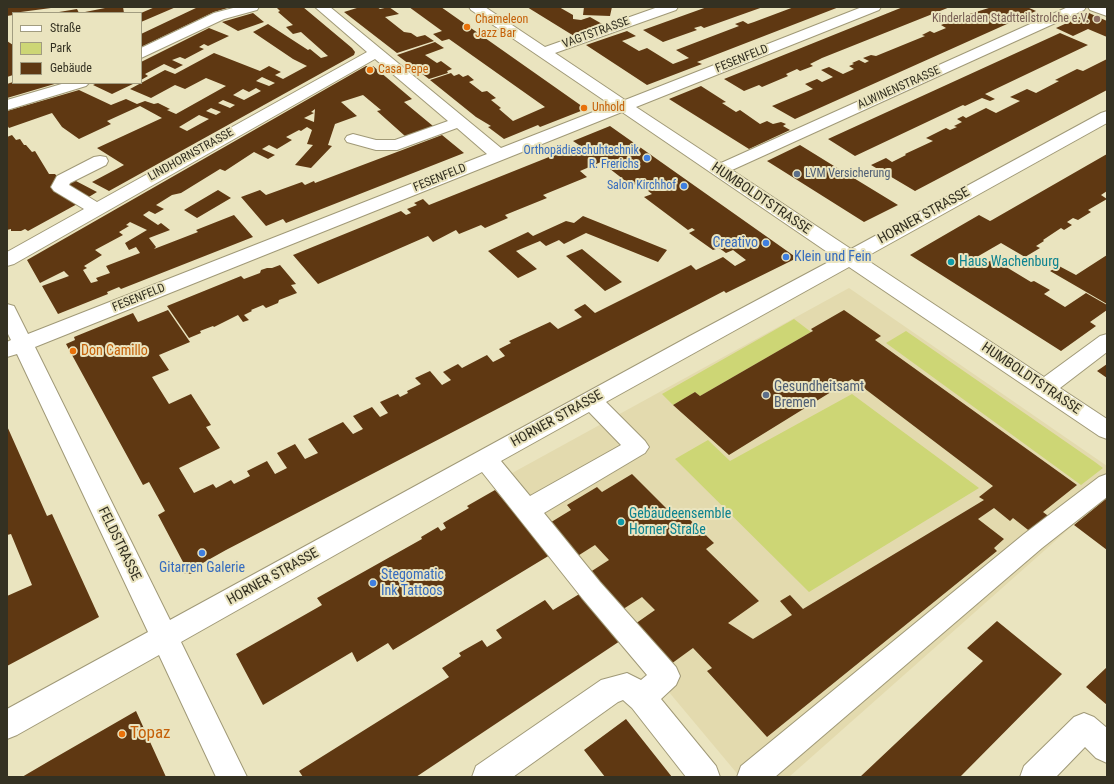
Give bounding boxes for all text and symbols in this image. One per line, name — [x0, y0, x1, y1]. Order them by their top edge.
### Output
legend — [12, 12, 142, 84]
place label: Kinderladen Stadtteilstrolche e.V. — [932, 12, 1089, 26]
place label: Chameleon Jazz Bar — [475, 13, 528, 41]
street label: VAGTSTRASSE — [560, 14, 632, 52]
marker: Kinderladen Stadtteilstrolche e.V. — [1092, 14, 1102, 24]
text: Straße — [50, 21, 81, 35]
marker: Chameleon Jazz Bar — [462, 22, 472, 32]
text: Park — [50, 41, 71, 55]
street label: FESENFELD — [714, 42, 770, 76]
text: Gebäude — [50, 61, 92, 75]
place label: Casa Pepe — [378, 63, 428, 77]
street label: ALWINENSTRASSE — [855, 63, 943, 113]
marker: Casa Pepe — [365, 65, 375, 75]
place label: Unhold — [592, 101, 625, 115]
marker: Unhold — [579, 103, 589, 113]
street label: LINDHORNSTRASSE — [146, 126, 236, 184]
place label: Orthopädieschuhtechnik R. Frerichs — [524, 144, 639, 172]
marker: Orthopädieschuhtechnik R. Frerichs — [642, 153, 652, 163]
street label: HUMBOLDTSTRASSE — [708, 160, 814, 238]
street label: FESENFELD — [412, 161, 468, 195]
place label: LVM Versicherung — [805, 167, 890, 181]
marker: LVM Versicherung — [792, 169, 802, 179]
place label: Salon Kirchhof — [607, 179, 676, 193]
marker: Salon Kirchhof — [679, 181, 689, 191]
street label: HORNER STRASSE — [875, 184, 973, 248]
place label: Creativo — [712, 235, 758, 251]
marker: Creativo — [761, 238, 771, 248]
place label: Klein und Fein — [794, 249, 871, 265]
marker: Klein und Fein — [781, 252, 791, 262]
place label: Haus Wachenburg — [959, 254, 1059, 270]
marker: Haus Wachenburg — [946, 257, 956, 267]
street label: FESENFELD — [111, 281, 167, 315]
street label: HUMBOLDTSTRASSE — [978, 340, 1084, 418]
place label: Don Camillo — [81, 343, 148, 359]
marker: Don Camillo — [68, 346, 78, 356]
place label: Gesundheitsamt Bremen — [774, 379, 864, 412]
street label: HORNER STRASSE — [508, 387, 606, 451]
marker: Gesundheitsamt Bremen — [761, 390, 771, 400]
street label: FELDSTRASSE — [94, 504, 144, 584]
place label: Gebäudeensemble Horner Straße — [629, 506, 731, 538]
marker: Gebäudeensemble Horner Straße — [616, 517, 626, 527]
street label: HORNER STRASSE — [224, 545, 322, 609]
marker: Gitarren Galerie — [197, 548, 207, 558]
place label: Gitarren Galerie — [159, 560, 245, 576]
place label: Stegomatic Ink Tattoos — [381, 567, 444, 600]
marker: Stegomatic Ink Tattoos — [368, 578, 378, 588]
place label: Topaz — [130, 724, 171, 744]
marker: Topaz — [117, 729, 127, 739]

